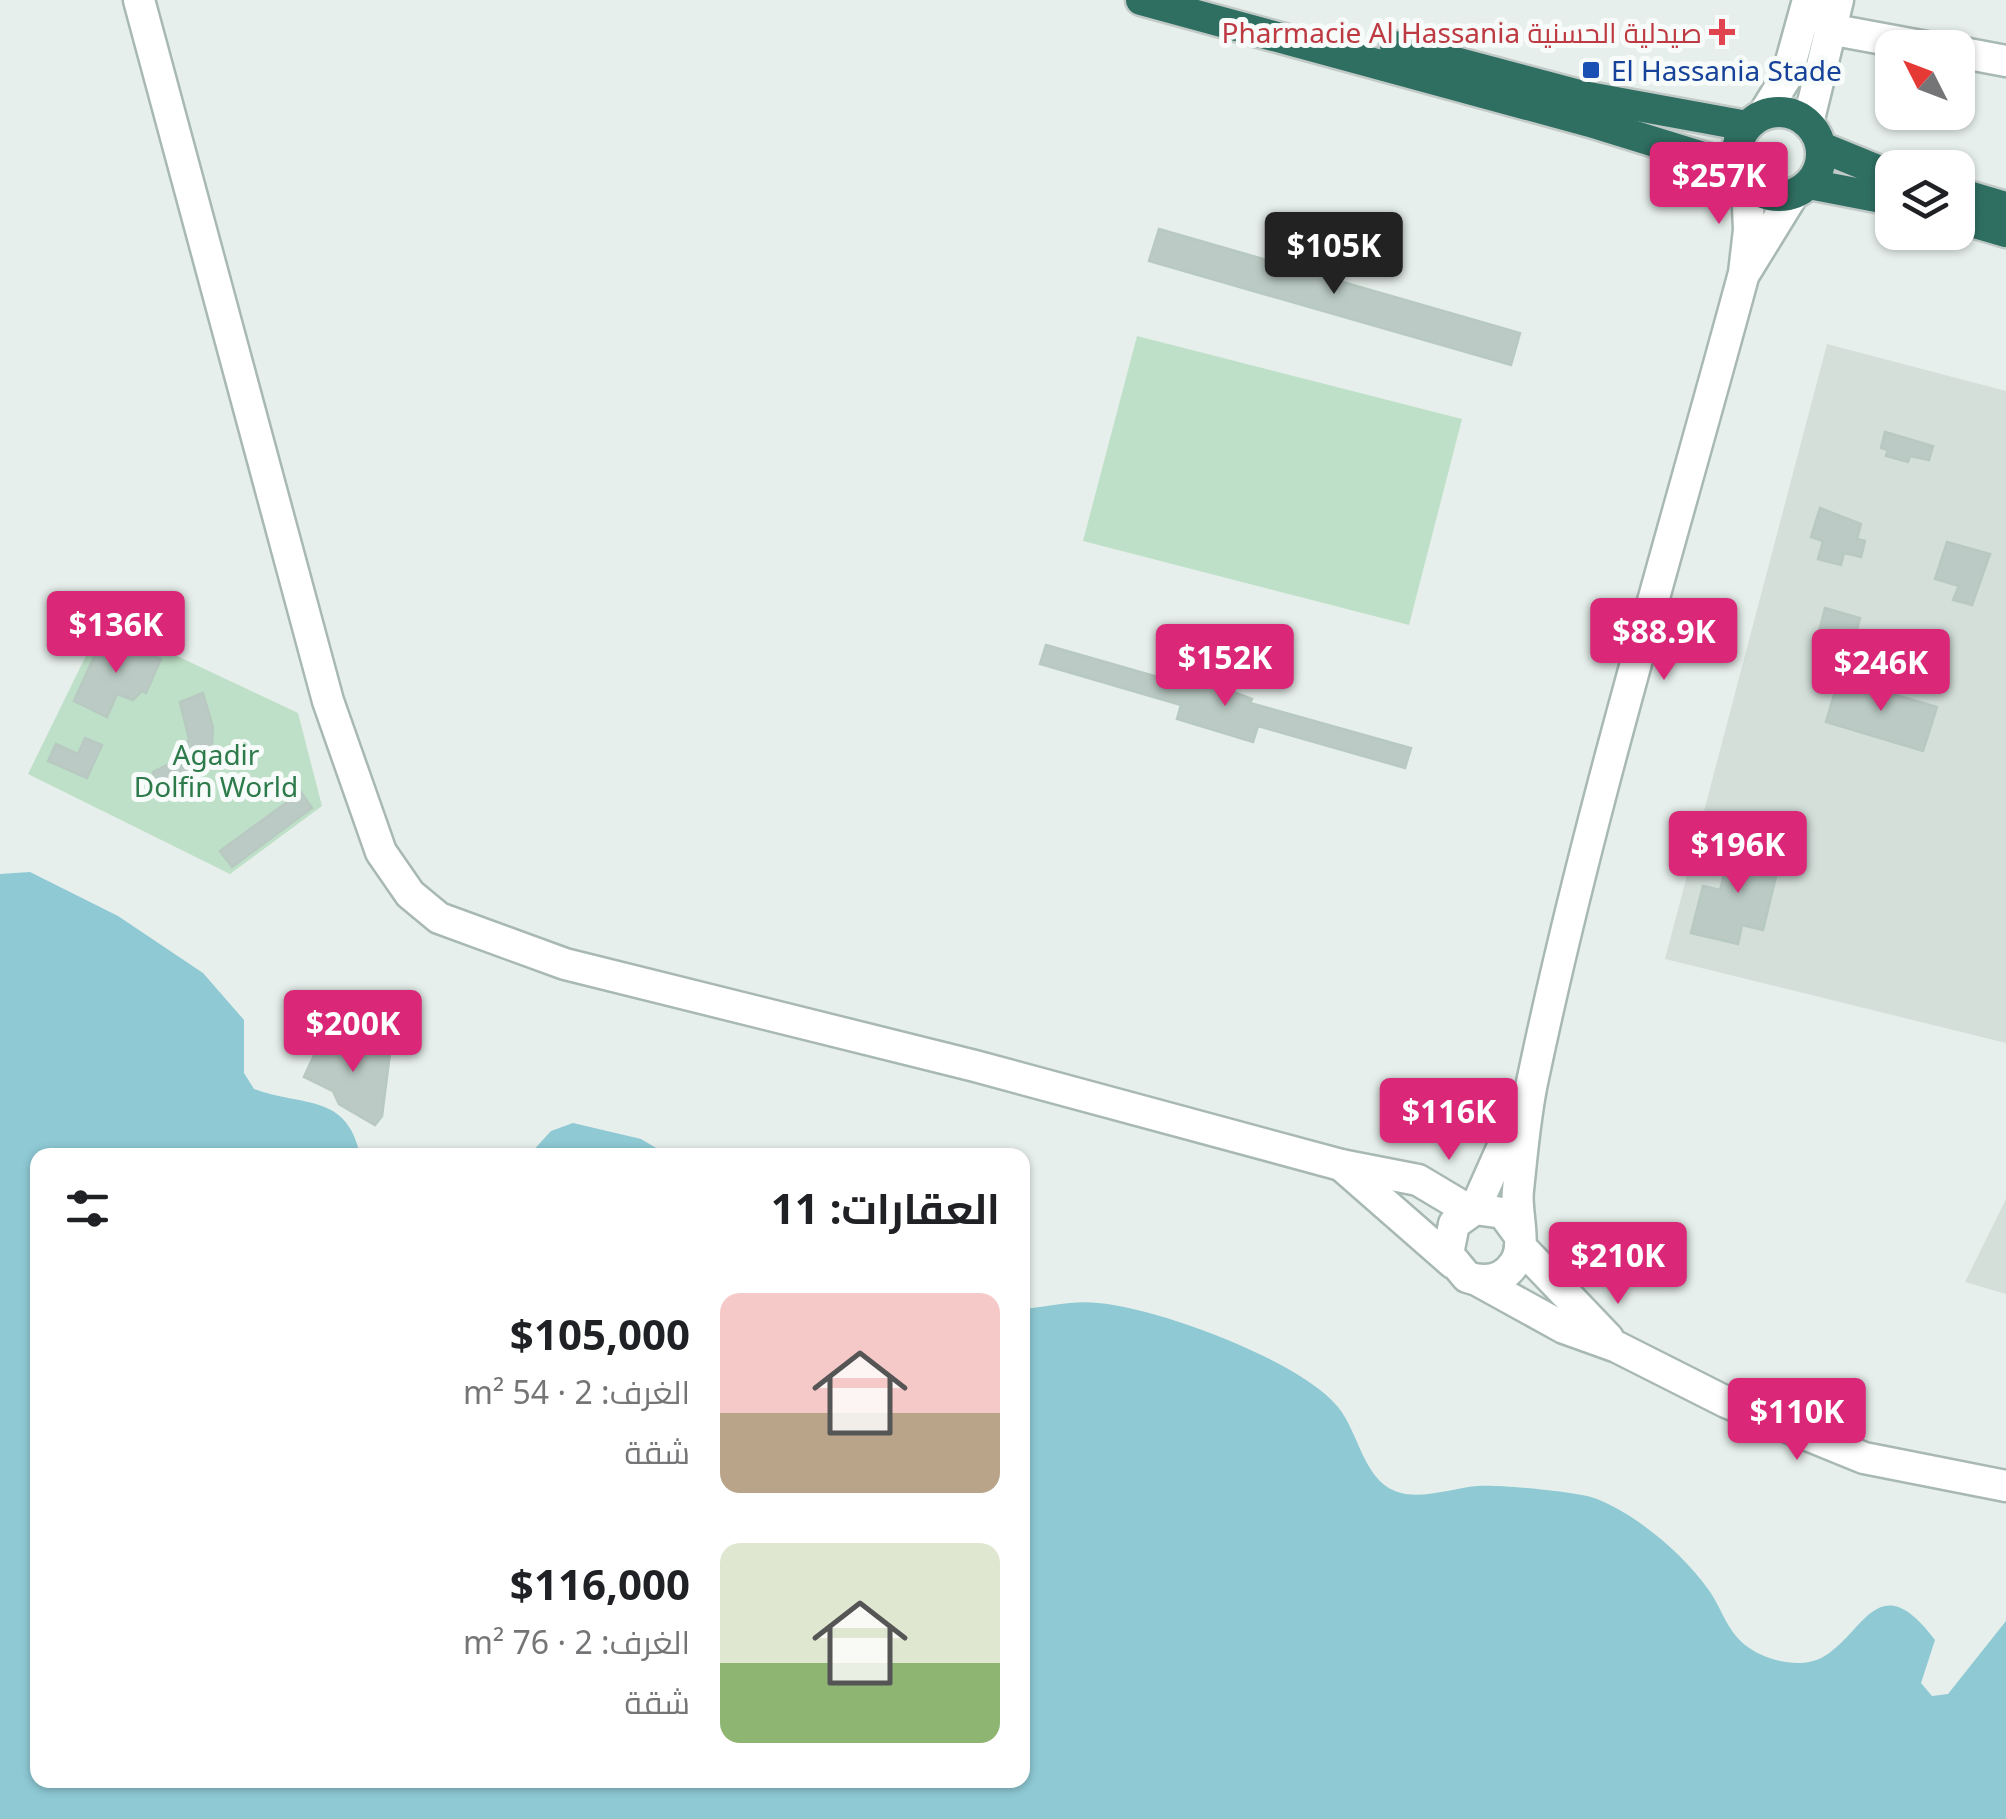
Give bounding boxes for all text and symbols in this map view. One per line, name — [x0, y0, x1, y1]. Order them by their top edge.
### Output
place label: Pharmacie Al Hassania صيدلية الحسنية — [1222, 13, 1702, 51]
marker: Pharmacie Al Hassania صيدلية الحسنية — [1711, 21, 1733, 43]
north arrow — [1875, 30, 1975, 130]
map controls — [1875, 30, 1975, 250]
place label: El Hassania Stade — [1611, 51, 1842, 89]
marker: El Hassania Stade — [1580, 59, 1602, 81]
pin: $257K — [1649, 142, 1789, 227]
button: layers — [1875, 150, 1975, 250]
text: $257K — [1672, 153, 1766, 196]
pin: $105K — [1264, 212, 1404, 297]
text: $105K — [1287, 223, 1381, 266]
pin: $136K — [46, 591, 186, 676]
pin: $88.9K — [1583, 598, 1745, 683]
text: $136K — [69, 602, 163, 645]
text: $88.9K — [1612, 609, 1716, 652]
pin: $152K — [1155, 624, 1295, 709]
pin: $246K — [1811, 629, 1951, 714]
text: $152K — [1178, 635, 1272, 678]
text: $246K — [1834, 640, 1928, 683]
park label: Agadir Dolfin World — [134, 735, 298, 805]
pin: $196K — [1668, 811, 1808, 896]
text: $196K — [1691, 822, 1785, 865]
pin: $200K — [283, 990, 423, 1075]
text: $200K — [306, 1001, 400, 1044]
pin: $116K — [1379, 1078, 1519, 1163]
text: $116K — [1402, 1089, 1496, 1132]
text: العقارات: 11 — [771, 1179, 1000, 1236]
icon: filters — [60, 1181, 115, 1236]
pin: $210K — [1548, 1222, 1688, 1307]
text: $210K — [1571, 1233, 1665, 1276]
text: $105,000 — [510, 1305, 690, 1362]
icon: home — [800, 1333, 920, 1453]
text: الغرف: 2 · 54 m² — [463, 1370, 690, 1413]
pin: $110K — [1727, 1378, 1867, 1463]
text: $110K — [1750, 1389, 1844, 1432]
text: شقة — [625, 1430, 690, 1473]
text: $116,000 — [510, 1555, 690, 1612]
icon: home — [800, 1583, 920, 1703]
text: الغرف: 2 · 76 m² — [463, 1620, 690, 1663]
text: شقة — [625, 1680, 690, 1723]

